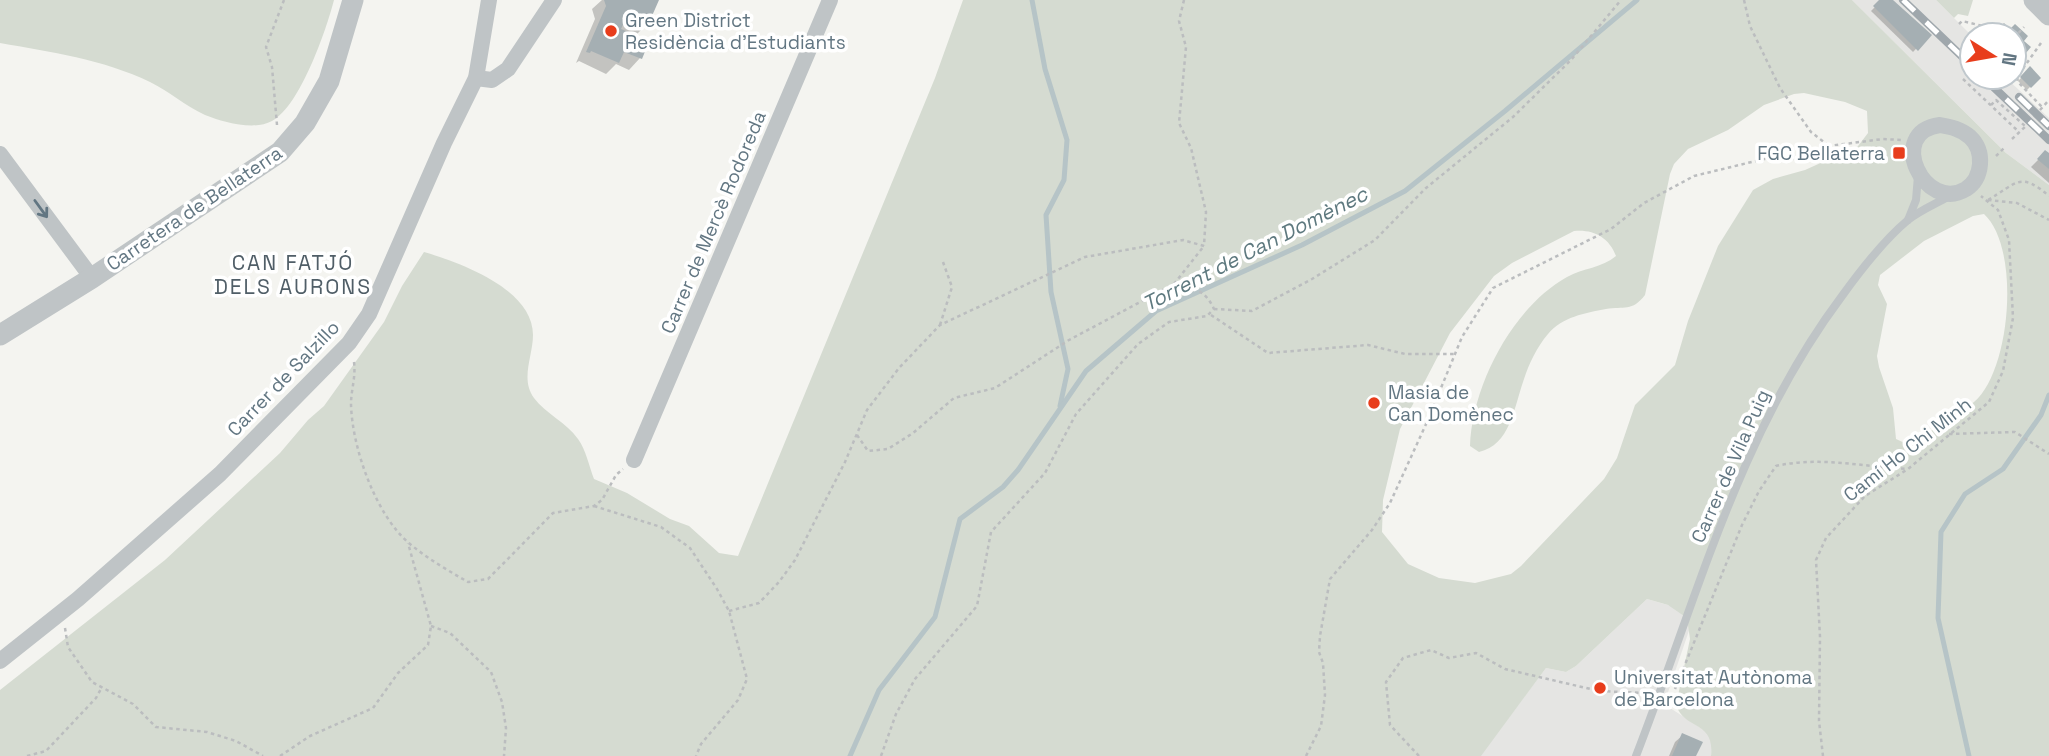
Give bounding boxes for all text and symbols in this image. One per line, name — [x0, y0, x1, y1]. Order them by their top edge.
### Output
place label: Green District Residència d'Estudiants — [625, 8, 846, 55]
north arrow — [1958, 21, 2028, 91]
marker: Green District Residència d'Estudiants — [603, 23, 619, 39]
text: N — [1996, 51, 2023, 68]
street label: Carrer de Mercè Rodoreda — [655, 107, 772, 337]
street label: Carretera de Bellaterra — [102, 140, 287, 277]
place label: FGC Bellaterra — [1757, 141, 1885, 166]
marker: FGC Bellaterra — [1891, 145, 1907, 161]
water label: Torrent de Can Domènec — [1138, 179, 1373, 317]
one-way arrow — [33, 199, 48, 218]
district label: CAN FATJÓ DELS AURONS — [214, 249, 372, 300]
street label: Carrer de Salzillo — [222, 315, 345, 442]
place label: Masia de Can Domènec — [1388, 380, 1514, 427]
street label: Carrer de Vila Puig — [1685, 386, 1775, 547]
street label: Camí Ho Chi Minh — [1838, 392, 1976, 507]
marker: Masia de Can Domènec — [1366, 395, 1382, 411]
place label: Universitat Autònoma de Barcelona — [1614, 665, 1813, 712]
marker: Universitat Autònoma de Barcelona — [1592, 680, 1608, 696]

